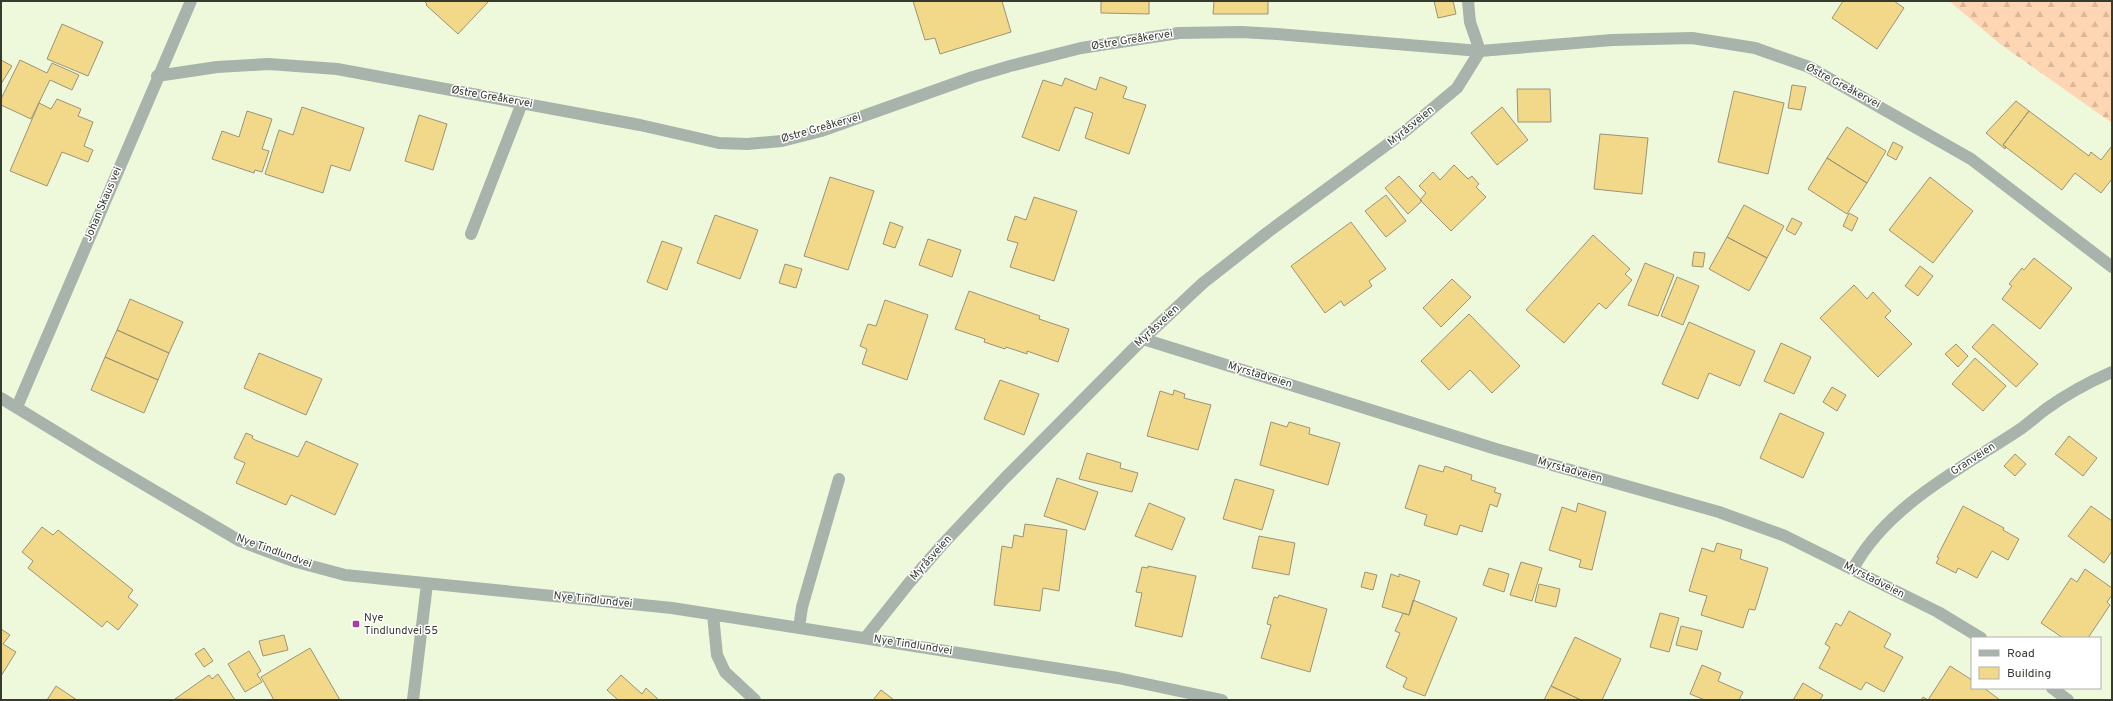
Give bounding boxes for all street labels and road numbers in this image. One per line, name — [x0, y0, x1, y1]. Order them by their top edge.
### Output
street label: Østre Greåkervei — [1090, 27, 1174, 53]
street label: Østre Greåkervei — [1803, 60, 1883, 112]
street label: Østre Greåkervei — [450, 83, 534, 111]
street label: Myråsveien — [1385, 103, 1437, 149]
street label: Østre Greåkervei — [779, 110, 863, 146]
street label: Johan Skaus vei — [81, 165, 125, 243]
street label: Myråsveien — [1132, 302, 1182, 350]
street label: Myrstadveien — [1226, 359, 1294, 391]
street label: Granveien — [1948, 439, 1998, 479]
street label: Myrstadveien — [1536, 454, 1604, 486]
street label: Nye Tindlundvei — [234, 531, 314, 571]
street label: Myråsveien — [907, 532, 955, 584]
street label: Myrstadveien — [1841, 559, 1907, 601]
street label: Nye Tindlundvei — [553, 589, 633, 611]
street label: Nye Tindlundvei — [873, 632, 953, 658]

